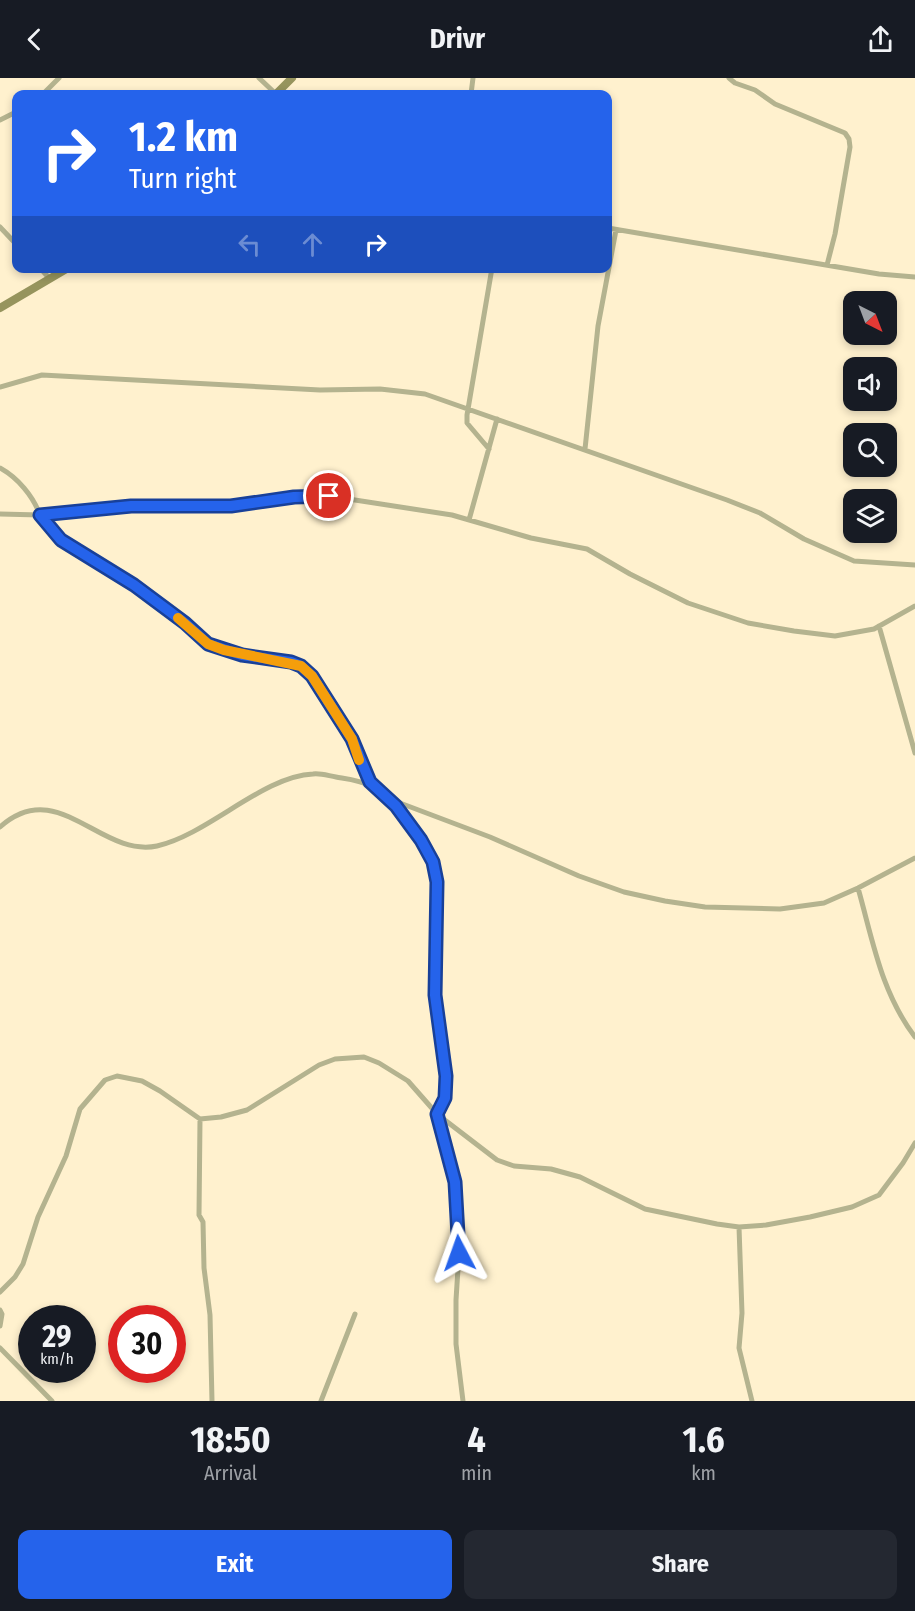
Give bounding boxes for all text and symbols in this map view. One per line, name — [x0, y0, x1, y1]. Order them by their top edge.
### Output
icon: back — [18, 23, 51, 56]
text: Drivr — [430, 23, 485, 55]
icon: share — [864, 23, 897, 56]
text: 1.2 km — [129, 112, 238, 162]
icon: right — [30, 114, 108, 192]
text: Turn right — [129, 163, 237, 195]
icon: left — [233, 228, 266, 261]
icon: ahead — [296, 228, 329, 261]
icon: right — [359, 228, 392, 261]
north arrow — [843, 291, 897, 345]
map controls — [843, 291, 897, 543]
button: sound — [843, 357, 897, 411]
button: search — [843, 423, 897, 477]
pin — [303, 470, 354, 521]
icon: arrive — [312, 479, 345, 512]
button: layers — [843, 489, 897, 543]
position arrow — [427, 1221, 491, 1285]
speed limit sign: 30 — [108, 1305, 186, 1383]
text: 29 — [42, 1319, 72, 1355]
text: km/h — [40, 1350, 74, 1368]
text: 18:50 — [190, 1418, 271, 1462]
text: 4 — [467, 1418, 486, 1462]
text: 1.6 — [683, 1418, 724, 1462]
text: Arrival — [204, 1461, 257, 1485]
text: min — [461, 1461, 492, 1485]
text: km — [691, 1461, 716, 1485]
button: Exit — [18, 1530, 452, 1599]
button: Share — [464, 1530, 897, 1599]

